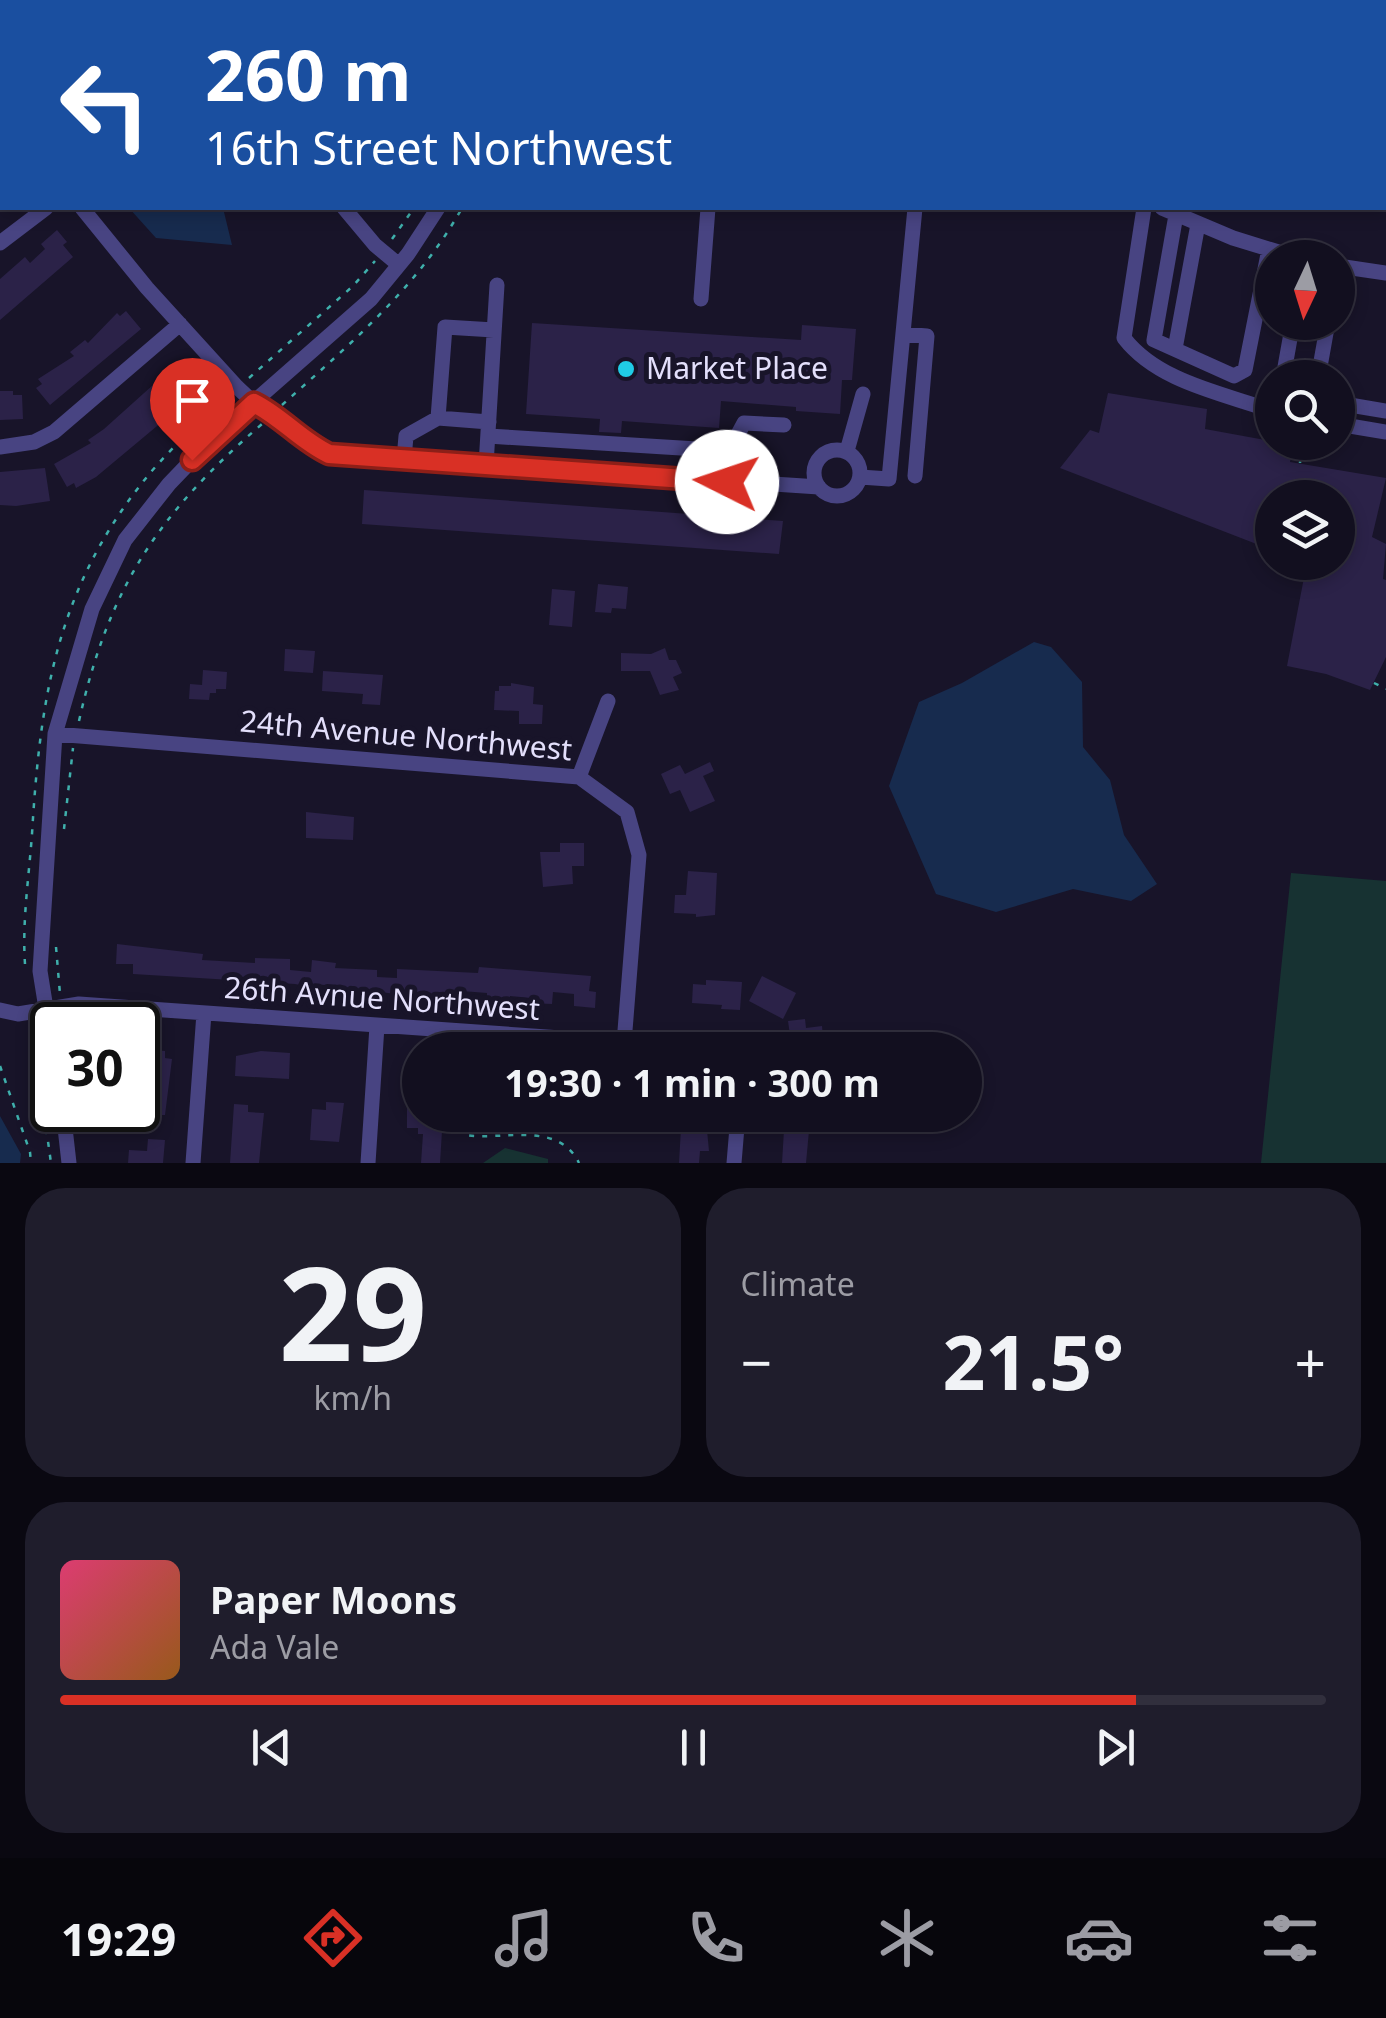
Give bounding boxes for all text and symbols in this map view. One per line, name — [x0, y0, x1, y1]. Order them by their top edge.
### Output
text: 260 m — [205, 26, 412, 122]
icon: left — [40, 40, 170, 170]
text: 16th Street Northwest — [205, 117, 672, 178]
north arrow — [1255, 240, 1355, 340]
map controls — [1255, 240, 1355, 580]
place label: Market Place — [646, 347, 828, 388]
pin — [150, 358, 235, 461]
marker: Market Place — [615, 358, 637, 380]
button: search — [1255, 360, 1355, 460]
icon: arrive — [165, 373, 220, 428]
position arrow — [675, 430, 779, 534]
button: layers — [1255, 480, 1355, 580]
street label: 24th Avenue Northwest — [238, 700, 574, 769]
street label: 26th Avnue Northwest — [223, 966, 541, 1029]
speed limit sign: 30 — [30, 1002, 160, 1132]
text: 19:30 · 1 min · 300 m — [504, 1056, 880, 1108]
text: 29 — [278, 1222, 427, 1399]
text: Climate — [741, 1262, 855, 1305]
text: 21.5° — [942, 1310, 1124, 1412]
text: − — [741, 1324, 772, 1399]
text: + — [1295, 1324, 1326, 1399]
text: km/h — [313, 1376, 392, 1419]
text: Paper Moons — [210, 1573, 457, 1625]
text: Ada Vale — [210, 1625, 339, 1668]
icon: previous — [244, 1720, 299, 1775]
icon: pause — [666, 1720, 721, 1775]
icon: next — [1088, 1720, 1143, 1775]
icon: directions — [298, 1903, 368, 1973]
icon: music — [489, 1903, 559, 1973]
icon: phone — [681, 1903, 751, 1973]
icon: climate — [872, 1903, 942, 1973]
icon: car — [1064, 1903, 1134, 1973]
icon: filters — [1255, 1903, 1325, 1973]
text: 19:29 — [61, 1908, 176, 1969]

